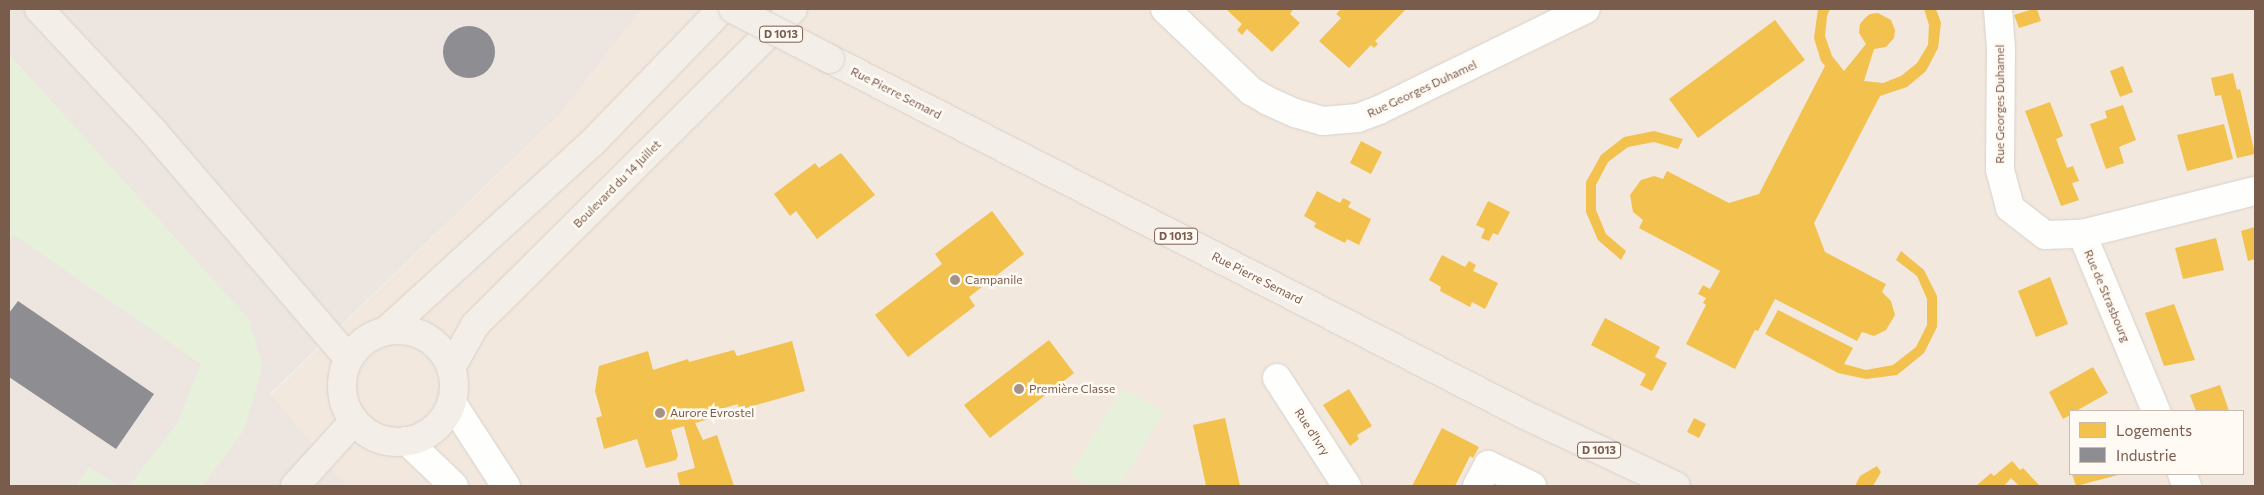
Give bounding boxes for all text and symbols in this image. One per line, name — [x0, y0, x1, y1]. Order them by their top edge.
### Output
road number: D 1013 — [758, 26, 804, 42]
street label: Rue Georges Duhamel — [1993, 44, 2007, 164]
street label: Rue Georges Duhamel — [1365, 57, 1479, 121]
street label: Rue Pierre Semard — [848, 64, 944, 122]
street label: Boulevard du 14 Juillet — [570, 137, 664, 231]
road number: D 1013 — [1154, 228, 1198, 245]
street label: Rue de Strasbourg — [2081, 247, 2133, 345]
street label: Rue Pierre Semard — [1209, 249, 1305, 307]
place label: Campanile — [965, 273, 1023, 287]
marker: Campanile — [949, 274, 961, 286]
place label: Première Classe — [1029, 382, 1115, 396]
marker: Première Classe — [1013, 383, 1025, 395]
place label: Aurore Evrostel — [670, 406, 754, 420]
street label: Rue d'Ivry — [1291, 406, 1333, 458]
marker: Aurore Evrostel — [654, 407, 666, 419]
legend — [2069, 410, 2244, 475]
text: Logements — [2116, 421, 2192, 439]
road number: D 1013 — [1576, 442, 1622, 458]
text: Industrie — [2116, 446, 2177, 464]

